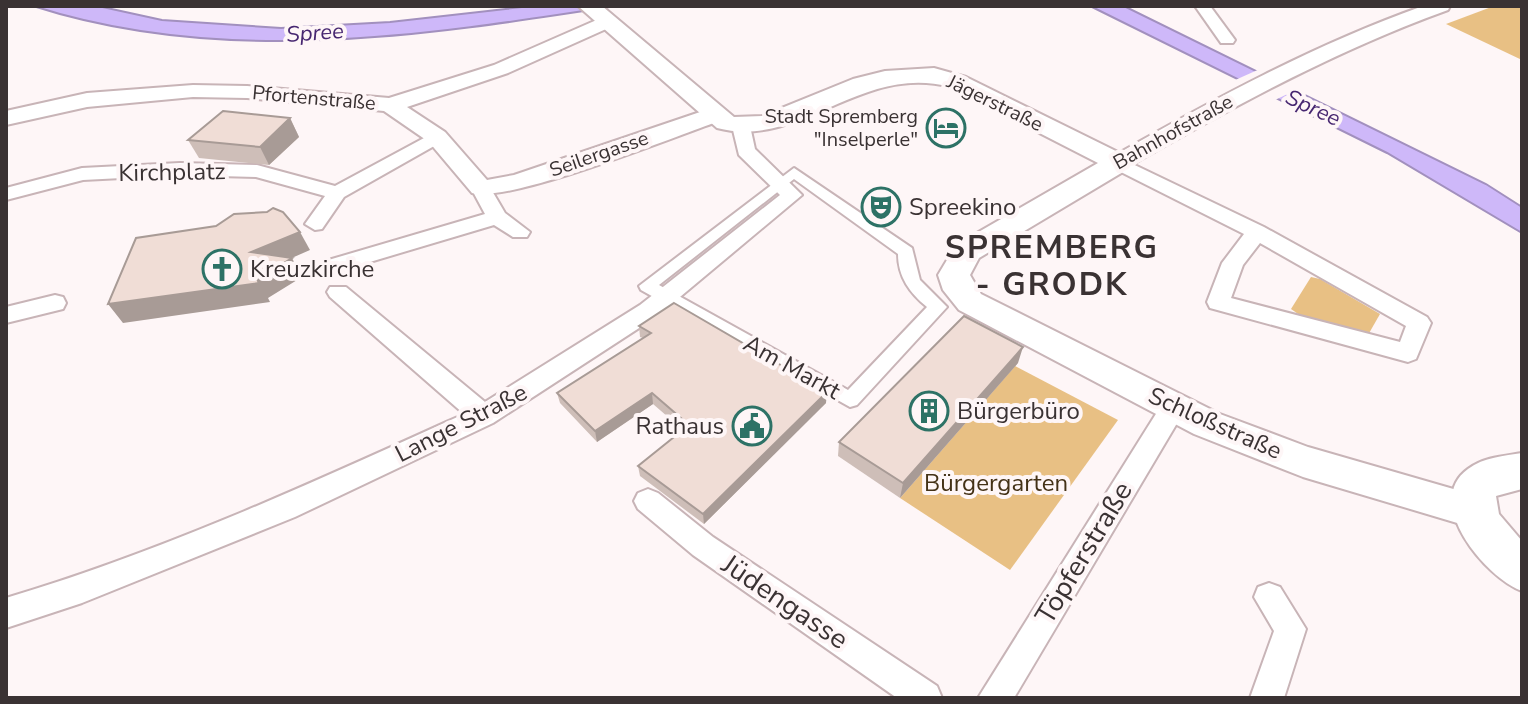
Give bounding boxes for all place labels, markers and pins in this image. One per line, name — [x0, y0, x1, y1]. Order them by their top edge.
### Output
place label: Stadt Spremberg "Inselperle" — [765, 103, 918, 153]
hotel icon: Stadt Spremberg "Inselperle" — [925, 107, 967, 149]
theatre icon: Spreekino — [860, 186, 902, 228]
place label: Spreekino — [909, 191, 1016, 223]
church icon: Kreuzkirche — [201, 248, 243, 290]
place label: Kreuzkirche — [250, 253, 374, 285]
building icon: Bürgerbüro — [908, 390, 950, 432]
place label: Bürgerbüro — [957, 395, 1080, 427]
public building icon: Rathaus — [731, 405, 773, 447]
place label: Rathaus — [636, 410, 724, 442]

